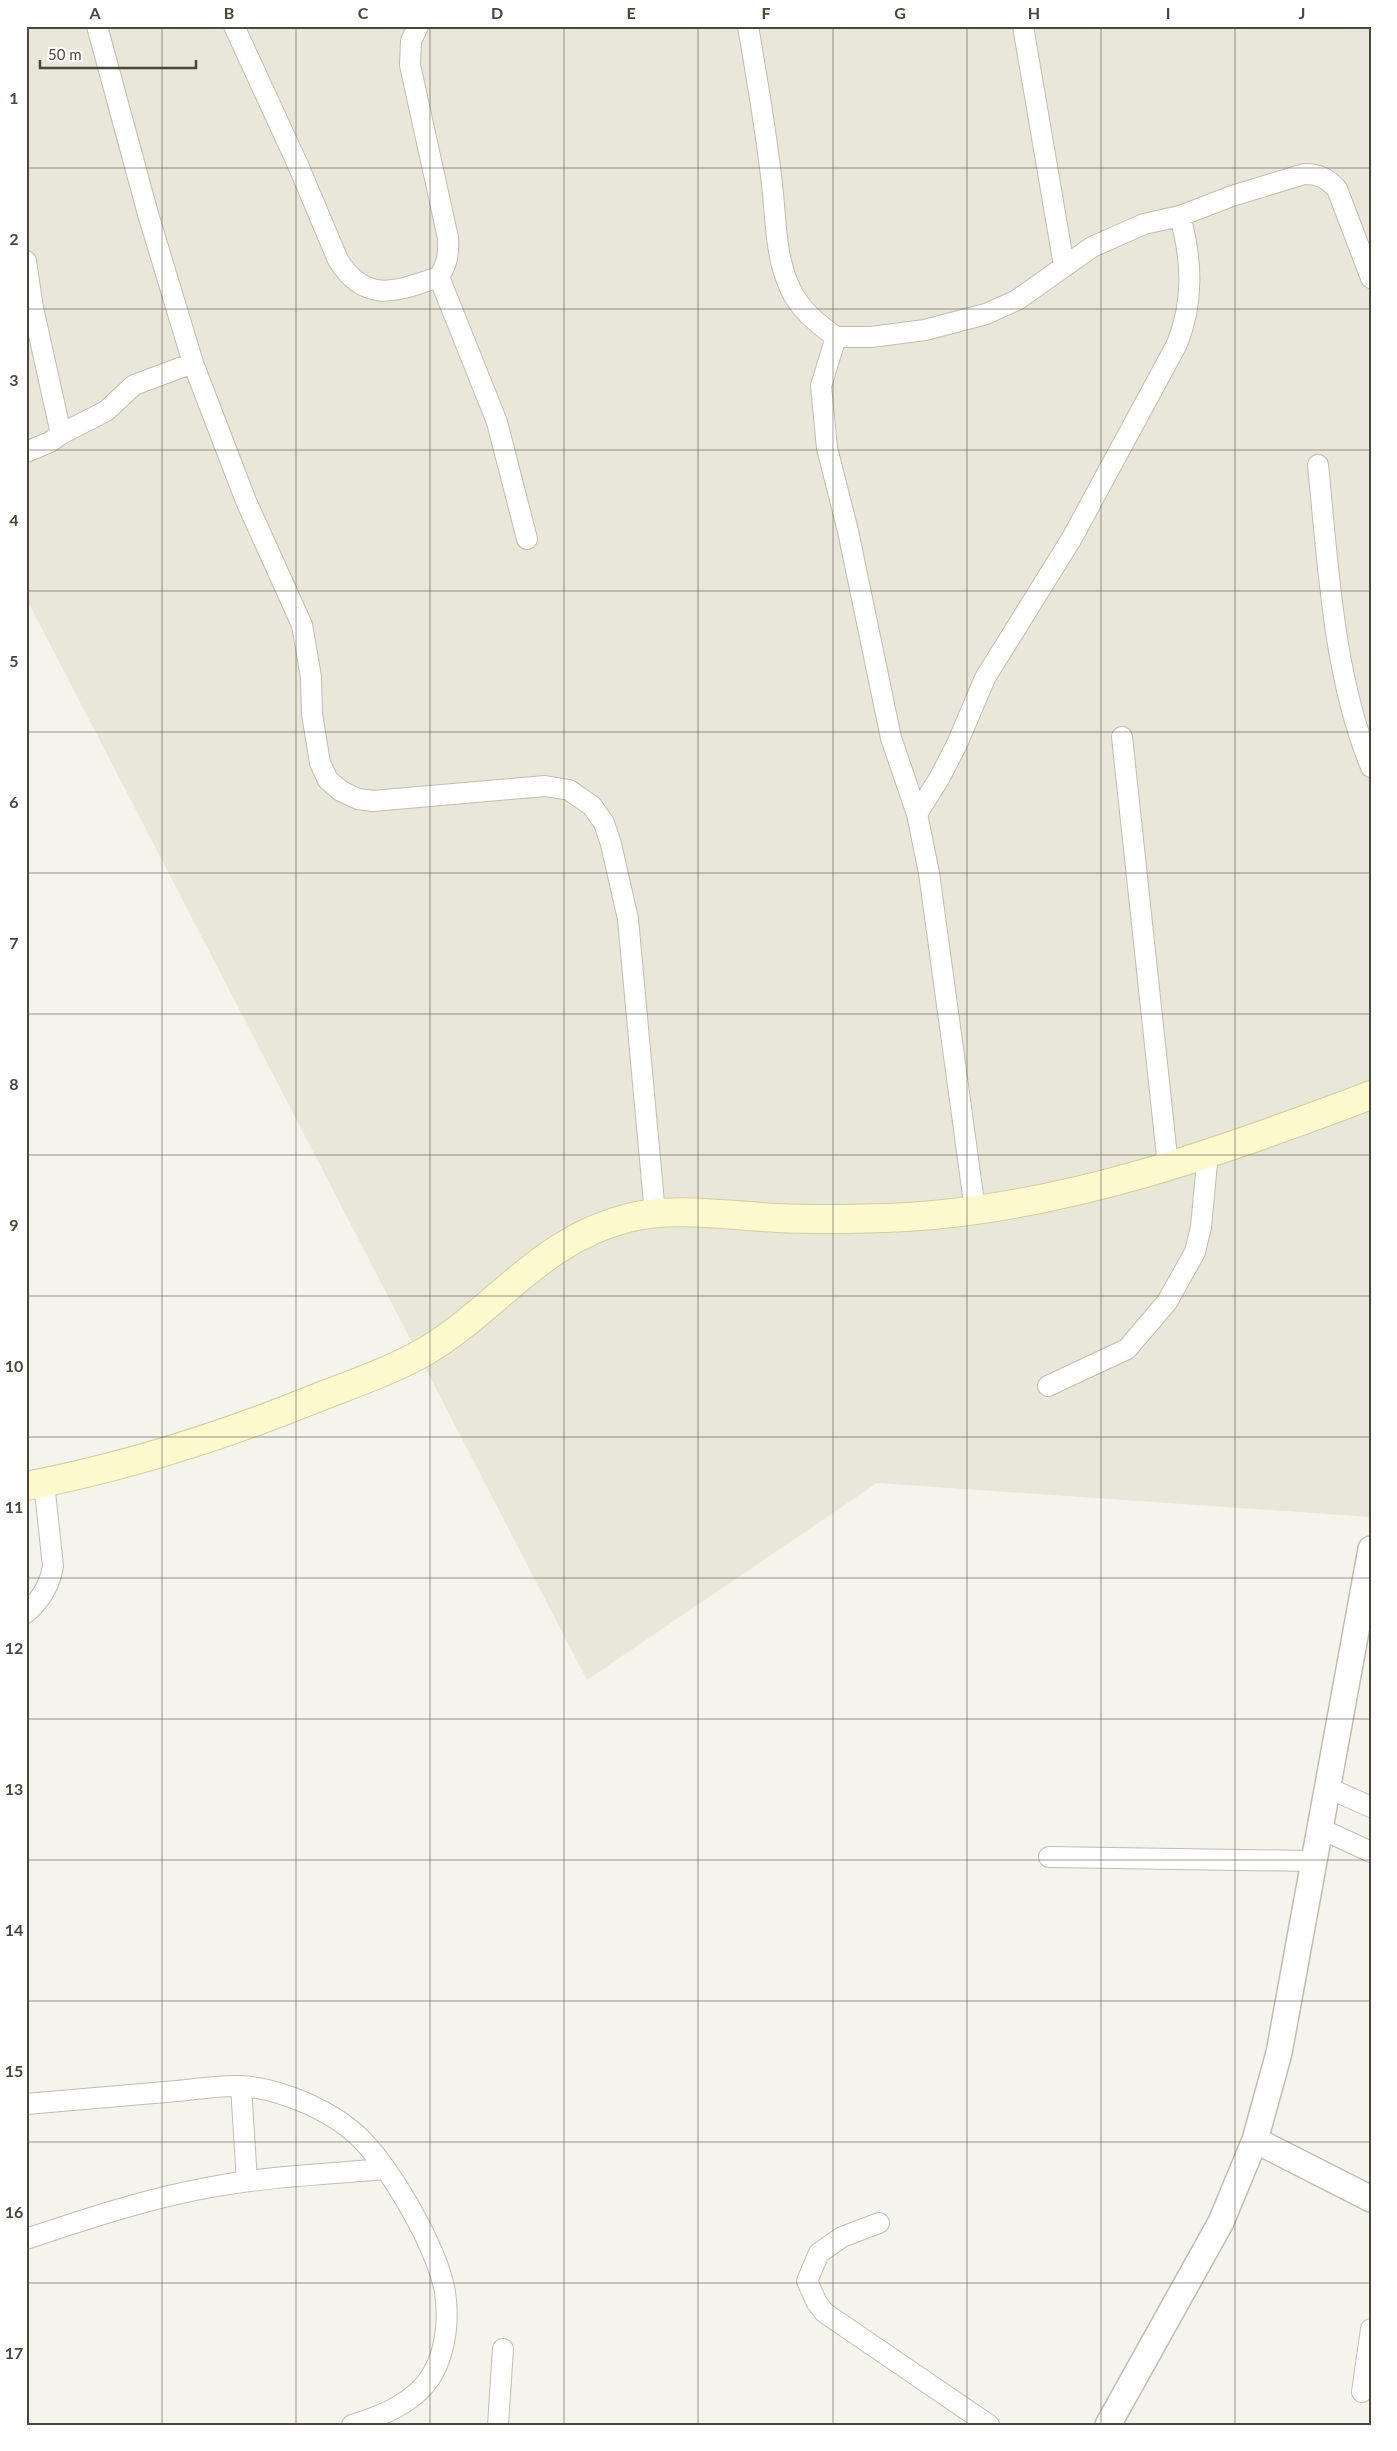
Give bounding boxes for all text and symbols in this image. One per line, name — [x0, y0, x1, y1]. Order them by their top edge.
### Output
text: A — [88, 3, 101, 22]
text: B — [224, 3, 234, 22]
text: C — [358, 3, 369, 22]
text: D — [491, 3, 503, 22]
text: E — [626, 3, 636, 22]
text: F — [761, 3, 771, 22]
text: G — [894, 3, 906, 22]
text: H — [1028, 3, 1040, 22]
text: I — [1166, 3, 1170, 22]
text: J — [1299, 3, 1305, 22]
scale bar — [40, 38, 196, 70]
text: 50 m — [48, 45, 82, 63]
text: 1 — [9, 88, 19, 107]
text: 2 — [9, 229, 19, 248]
text: 3 — [9, 370, 19, 389]
text: 4 — [9, 510, 19, 529]
text: 5 — [9, 651, 19, 670]
text: 6 — [9, 792, 19, 811]
text: 7 — [9, 933, 19, 952]
text: 8 — [9, 1074, 19, 1093]
text: 9 — [9, 1215, 19, 1234]
text: 10 — [5, 1356, 23, 1375]
text: 11 — [5, 1497, 23, 1516]
text: 12 — [5, 1638, 23, 1657]
text: 13 — [5, 1779, 23, 1798]
text: 14 — [5, 1920, 23, 1939]
text: 15 — [5, 2061, 23, 2080]
text: 16 — [5, 2202, 23, 2221]
text: 17 — [5, 2343, 23, 2362]

